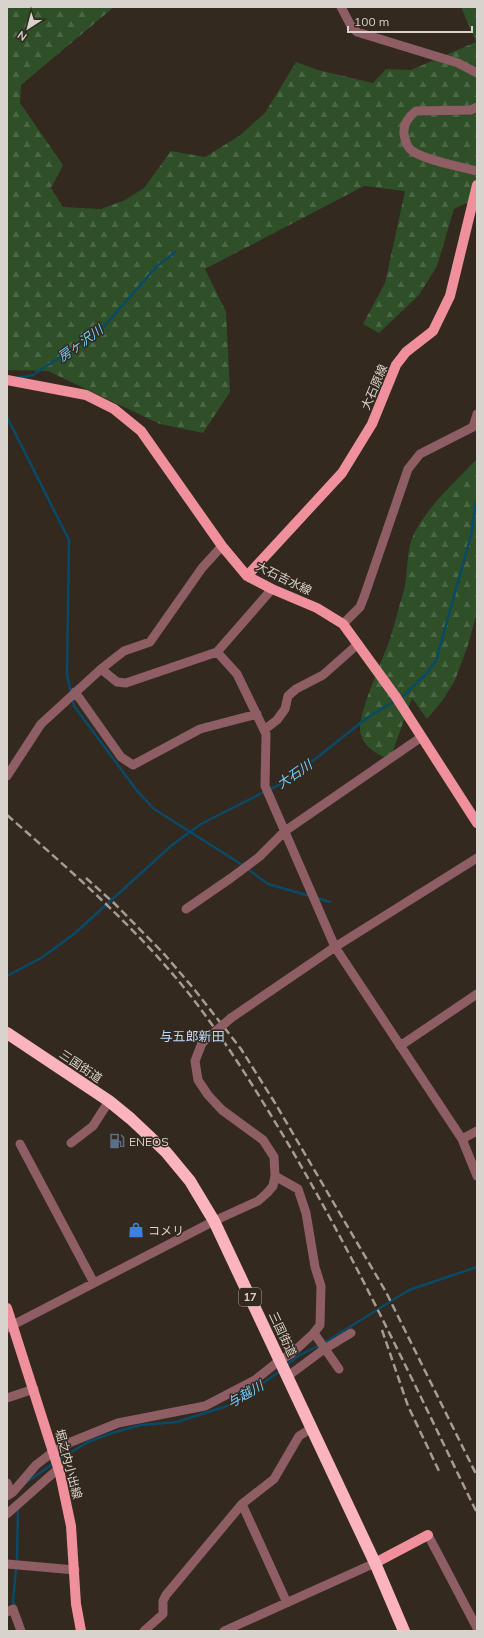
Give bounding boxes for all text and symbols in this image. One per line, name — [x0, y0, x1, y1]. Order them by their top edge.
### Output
north arrow — [8, 8, 48, 48]
scale bar — [348, 8, 472, 34]
text: 100 m — [354, 14, 389, 29]
text: N — [15, 28, 30, 44]
water label: 房ヶ沢川 — [54, 320, 107, 365]
street label: 大石原線 — [358, 362, 390, 412]
street label: 大石吉水線 — [254, 558, 314, 598]
water label: 大石川 — [273, 755, 316, 792]
district label: 与五郎新田 — [159, 1028, 225, 1044]
street label: 三国街道 — [57, 1046, 105, 1086]
fuel station icon: ENEOS — [108, 1132, 126, 1150]
place label: ENEOS — [129, 1134, 169, 1149]
shop icon: コメリ — [127, 1221, 145, 1239]
place label: コメリ — [148, 1223, 184, 1238]
road number: 17 — [239, 1288, 261, 1306]
street label: 三国街道 — [266, 1309, 300, 1359]
water label: 与越川 — [224, 1376, 268, 1411]
street label: 堀之内小出線 — [52, 1427, 86, 1501]

